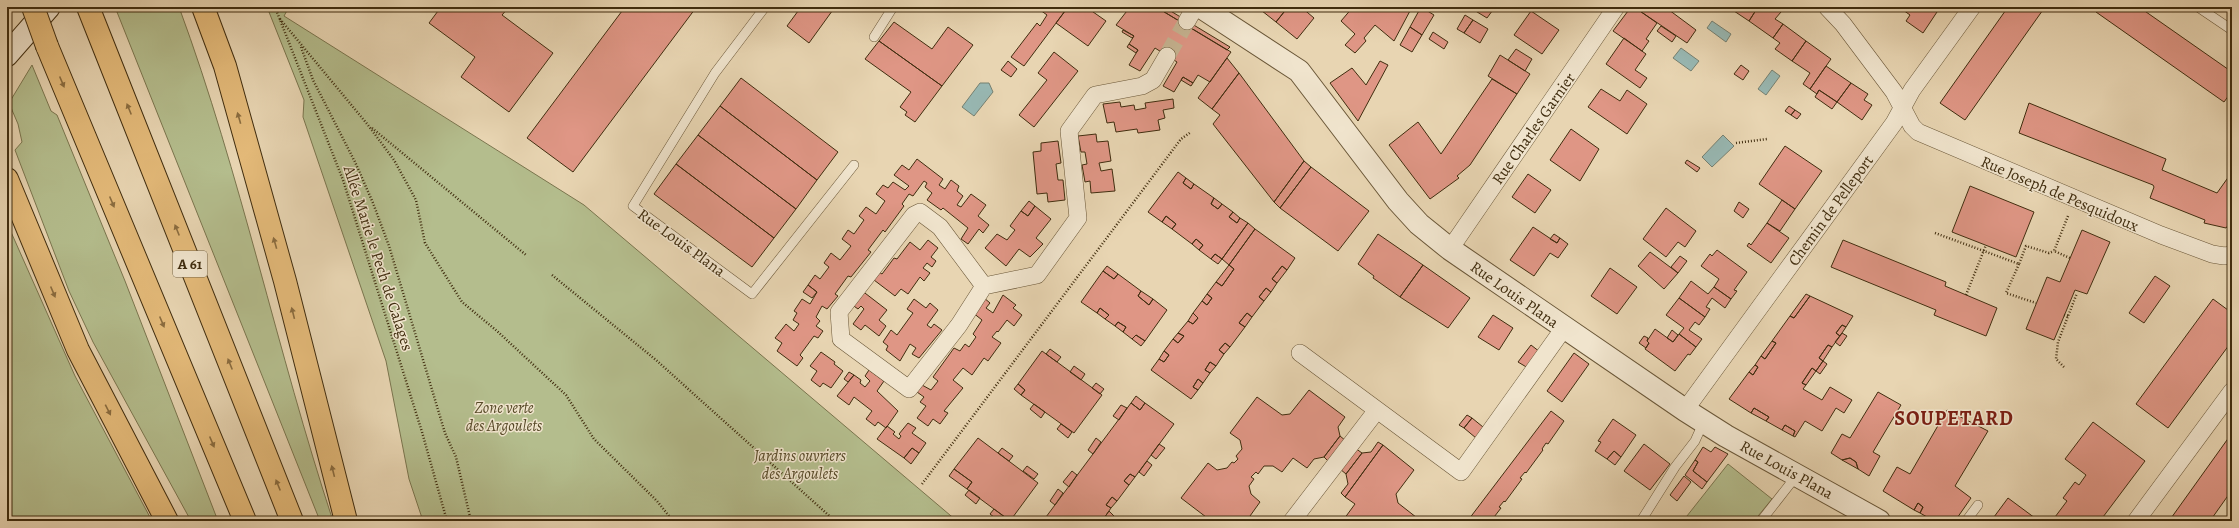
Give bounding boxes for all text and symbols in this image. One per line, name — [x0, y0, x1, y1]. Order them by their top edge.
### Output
street label: Rue Charles Garnier — [1487, 68, 1581, 189]
one-way arrow — [59, 76, 65, 87]
one-way arrow — [125, 103, 131, 115]
one-way arrow — [236, 112, 242, 124]
street label: Chemin de Pelleport — [1783, 151, 1879, 271]
street label: Rue Joseph de Pesquidoux — [1977, 151, 2142, 237]
street label: Allée Marie le Pech de Calages — [337, 162, 418, 354]
one-way arrow — [109, 196, 115, 207]
street label: Rue Louis Plana — [633, 203, 730, 282]
one-way arrow — [173, 224, 179, 236]
one-way arrow — [272, 237, 278, 249]
road number: A 61 — [173, 251, 207, 277]
street label: Rue Louis Plana — [1466, 256, 1564, 334]
one-way arrow — [50, 287, 56, 298]
one-way arrow — [290, 307, 296, 319]
one-way arrow — [159, 316, 165, 328]
one-way arrow — [226, 358, 232, 370]
park label: Zone verte des Argoulets — [466, 397, 543, 437]
one-way arrow — [105, 404, 111, 416]
district label: SOUPETARD — [1894, 405, 2014, 432]
street label: Rue Louis Plana — [1736, 435, 1838, 505]
one-way arrow — [209, 436, 215, 448]
park label: Jardins ouvriers des Argoulets — [753, 445, 847, 485]
one-way arrow — [330, 464, 336, 476]
one-way arrow — [274, 478, 280, 490]

